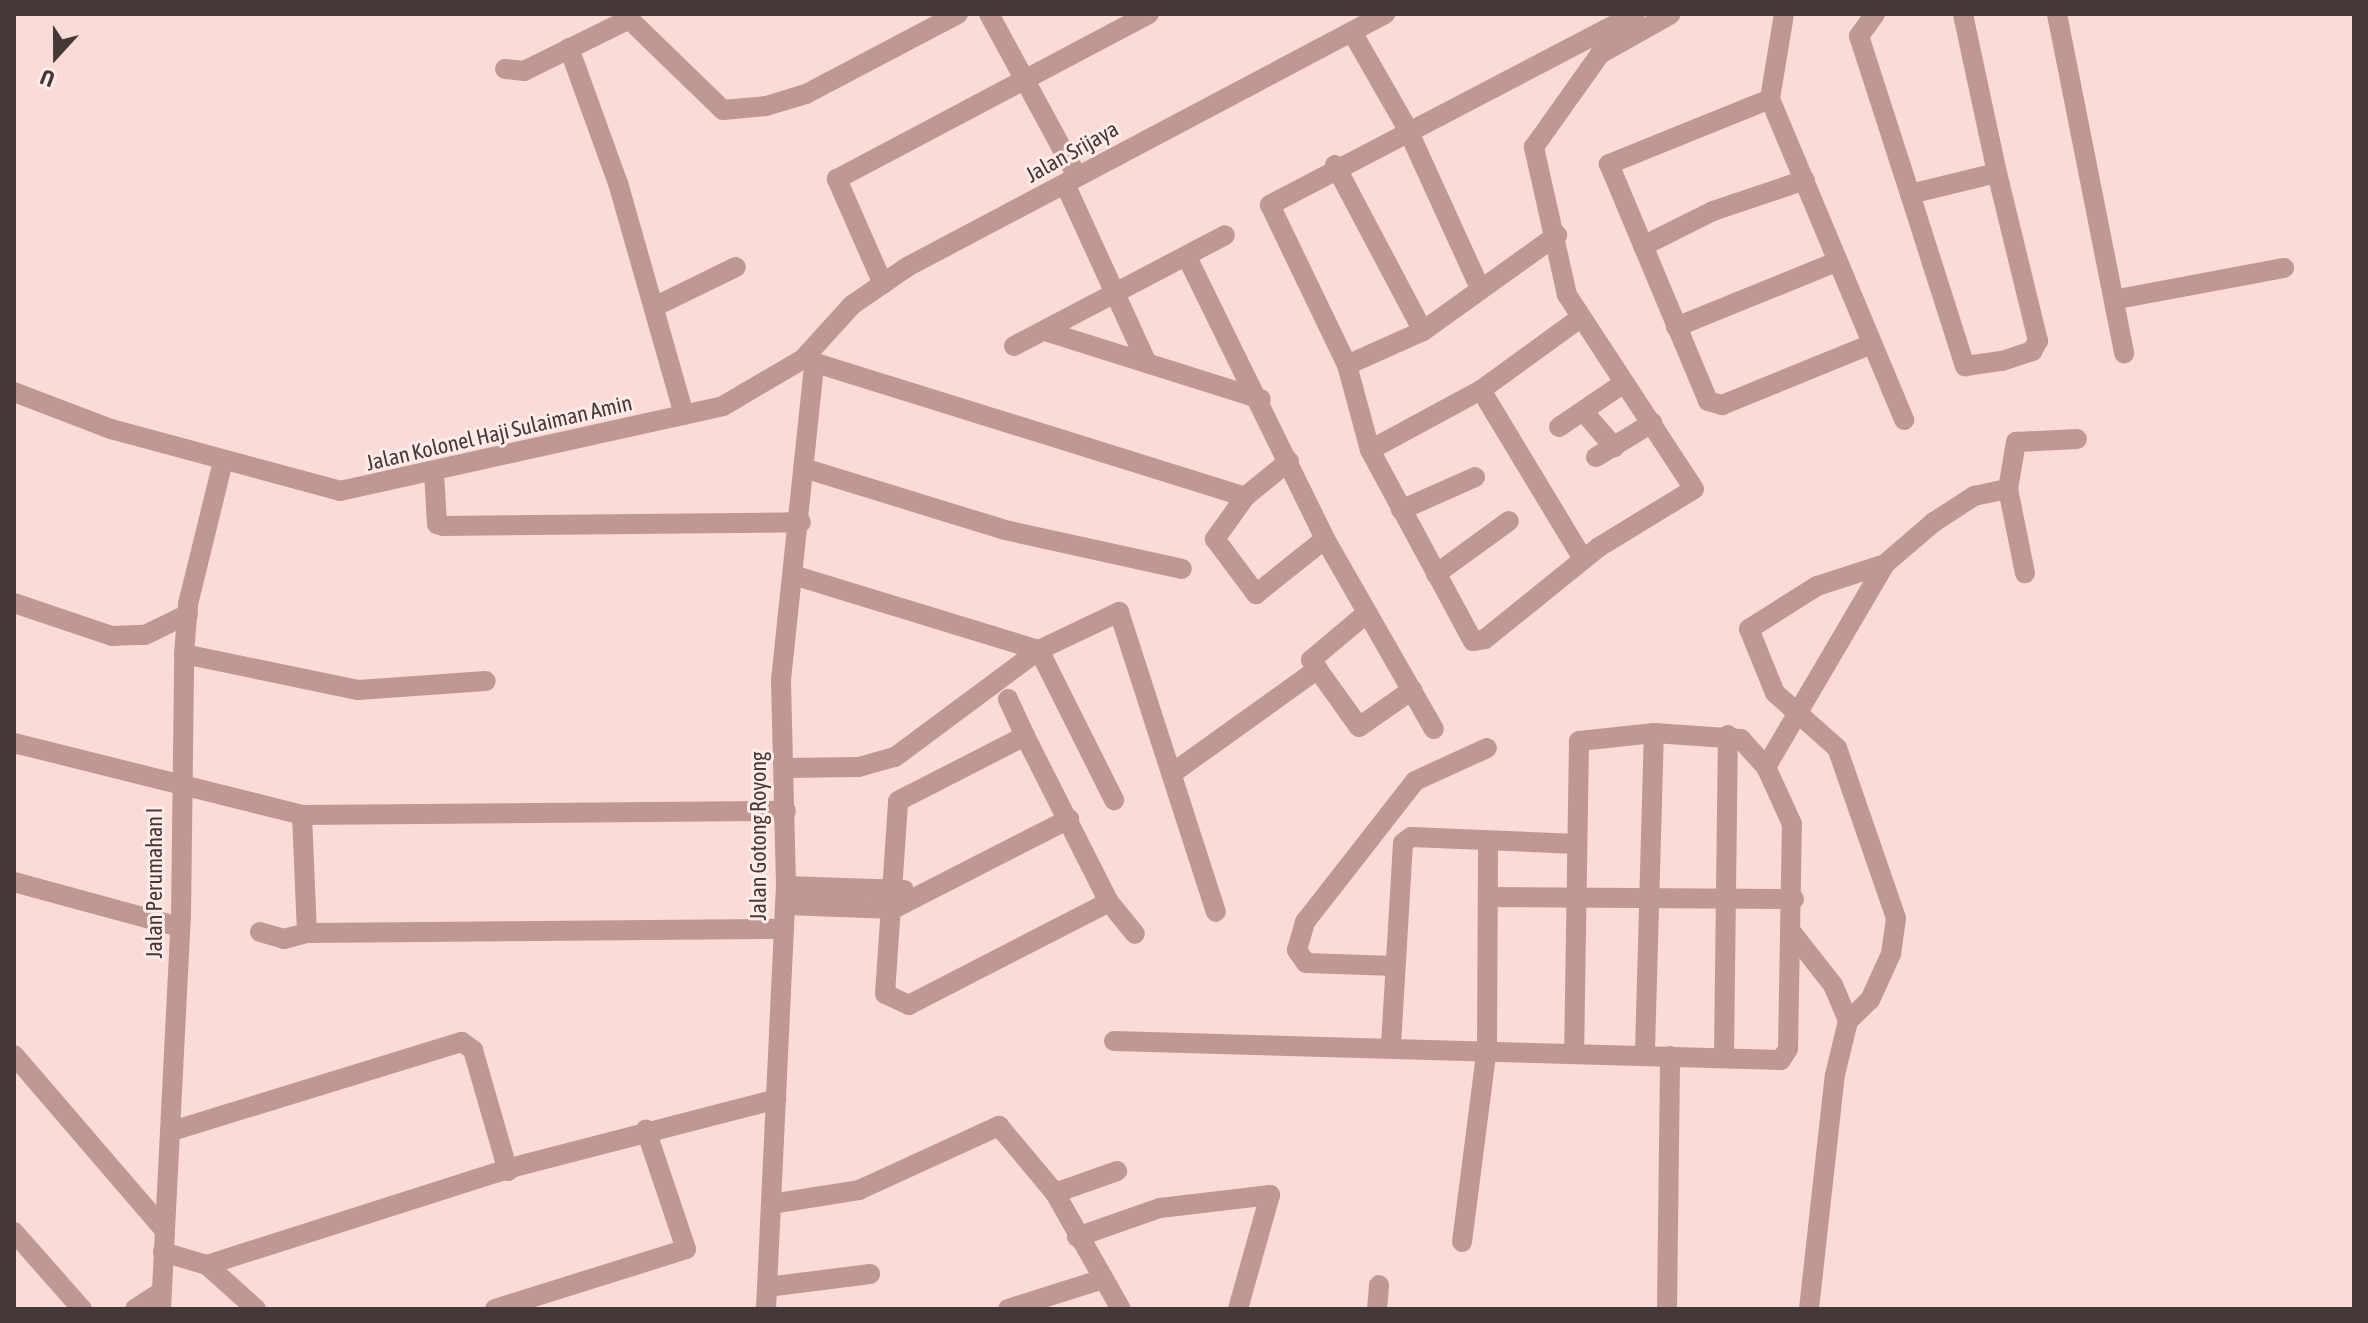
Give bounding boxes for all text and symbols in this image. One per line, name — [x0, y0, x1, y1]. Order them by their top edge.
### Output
north arrow — [16, 16, 96, 96]
text: U — [37, 64, 58, 93]
street label: Jalan Srijaya — [1021, 116, 1123, 188]
street label: Jalan Kolonel Haji Sulaiman Amin — [363, 390, 635, 476]
street label: Jalan Gotong Royong — [746, 751, 772, 921]
street label: Jalan Perumahan I — [142, 808, 168, 958]

